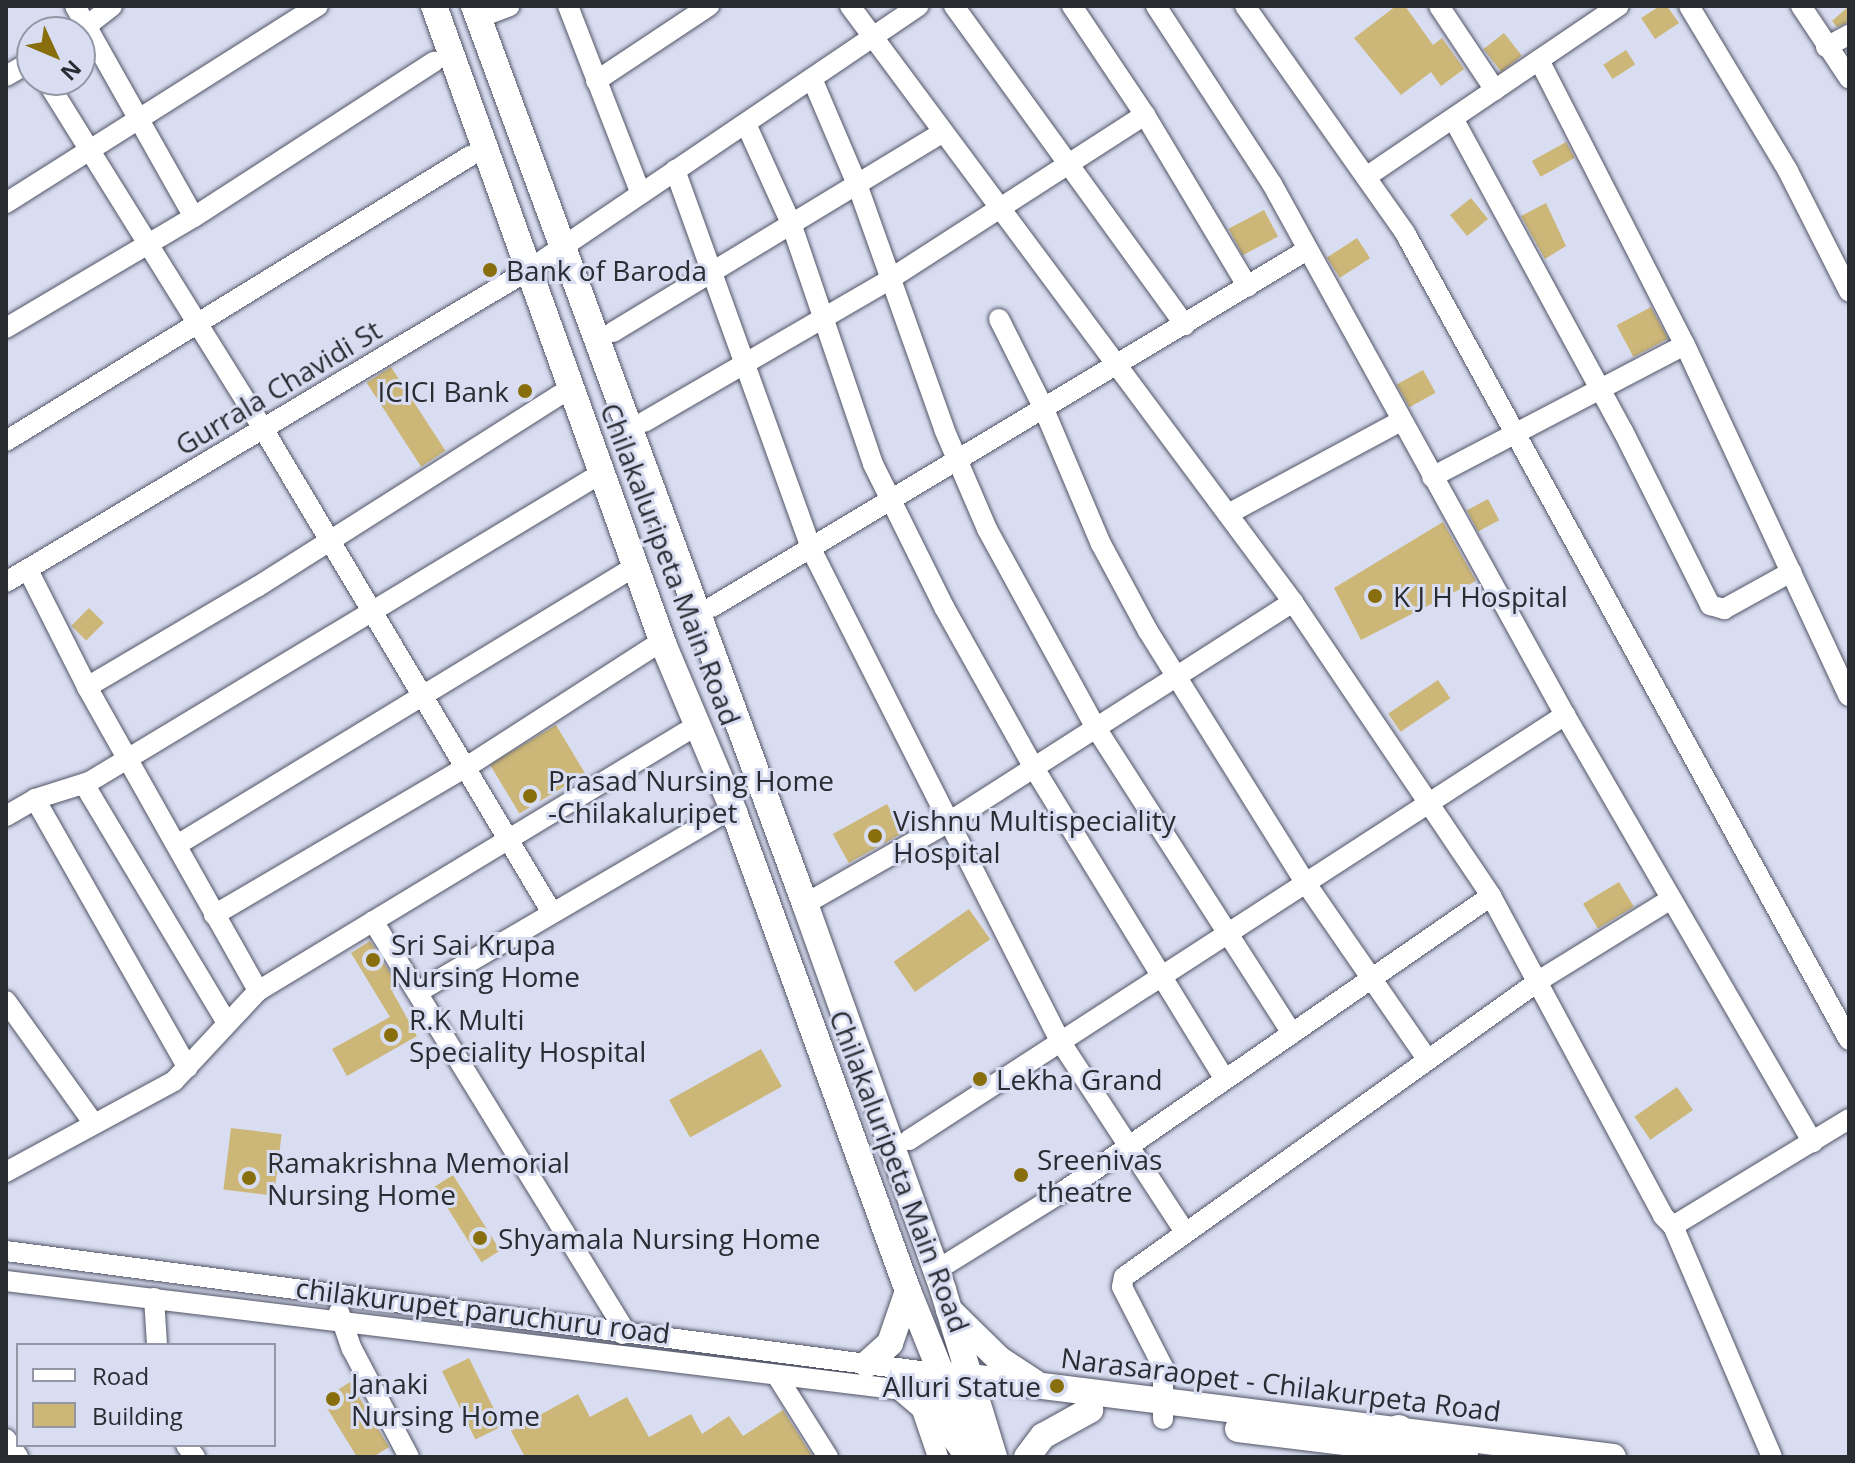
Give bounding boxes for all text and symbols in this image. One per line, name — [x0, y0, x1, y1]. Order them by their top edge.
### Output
north arrow — [16, 16, 96, 96]
text: N — [55, 54, 89, 88]
place label: Bank of Baroda — [506, 253, 707, 287]
marker: Bank of Baroda — [481, 261, 499, 279]
street label: Gurrala Chavidi St — [169, 312, 387, 462]
place label: ICICI Bank — [377, 374, 509, 408]
marker: ICICI Bank — [516, 382, 534, 400]
street label: Chilakaluripeta Main Road — [594, 398, 748, 730]
place label: K J H Hospital — [1393, 579, 1568, 613]
marker: K J H Hospital — [1364, 585, 1386, 607]
place label: Prasad Nursing Home -Chilakaluripet — [548, 763, 834, 829]
marker: Prasad Nursing Home -Chilakaluripet — [519, 785, 541, 807]
place label: Vishnu Multispeciality Hospital — [893, 803, 1176, 869]
marker: Vishnu Multispeciality Hospital — [864, 825, 886, 847]
place label: Sri Sai Krupa Nursing Home — [391, 927, 580, 993]
marker: Sri Sai Krupa Nursing Home — [362, 949, 384, 971]
place label: R.K Multi Speciality Hospital — [409, 1002, 646, 1068]
street label: Chilakaluripeta Main Road — [823, 1005, 977, 1337]
marker: R.K Multi Speciality Hospital — [380, 1024, 402, 1046]
place label: Lekha Grand — [996, 1062, 1163, 1096]
marker: Lekha Grand — [971, 1070, 989, 1088]
place label: Sreenivas theatre — [1037, 1142, 1162, 1208]
place label: Ramakrishna Memorial Nursing Home — [267, 1145, 570, 1211]
marker: Sreenivas theatre — [1012, 1166, 1030, 1184]
marker: Ramakrishna Memorial Nursing Home — [238, 1167, 260, 1189]
place label: Shyamala Nursing Home — [498, 1221, 820, 1255]
marker: Shyamala Nursing Home — [469, 1227, 491, 1249]
street label: chilakurupet paruchuru road — [294, 1270, 672, 1350]
street label: Narasaraopet - Chilakurpeta Road — [1059, 1340, 1503, 1428]
legend — [16, 1343, 276, 1447]
text: Road — [92, 1359, 149, 1392]
place label: Janaki Nursing Home — [351, 1366, 540, 1432]
place label: Alluri Statue — [882, 1369, 1041, 1403]
marker: Alluri Statue — [1048, 1377, 1066, 1395]
marker: Janaki Nursing Home — [322, 1388, 344, 1410]
text: Building — [92, 1399, 183, 1432]

